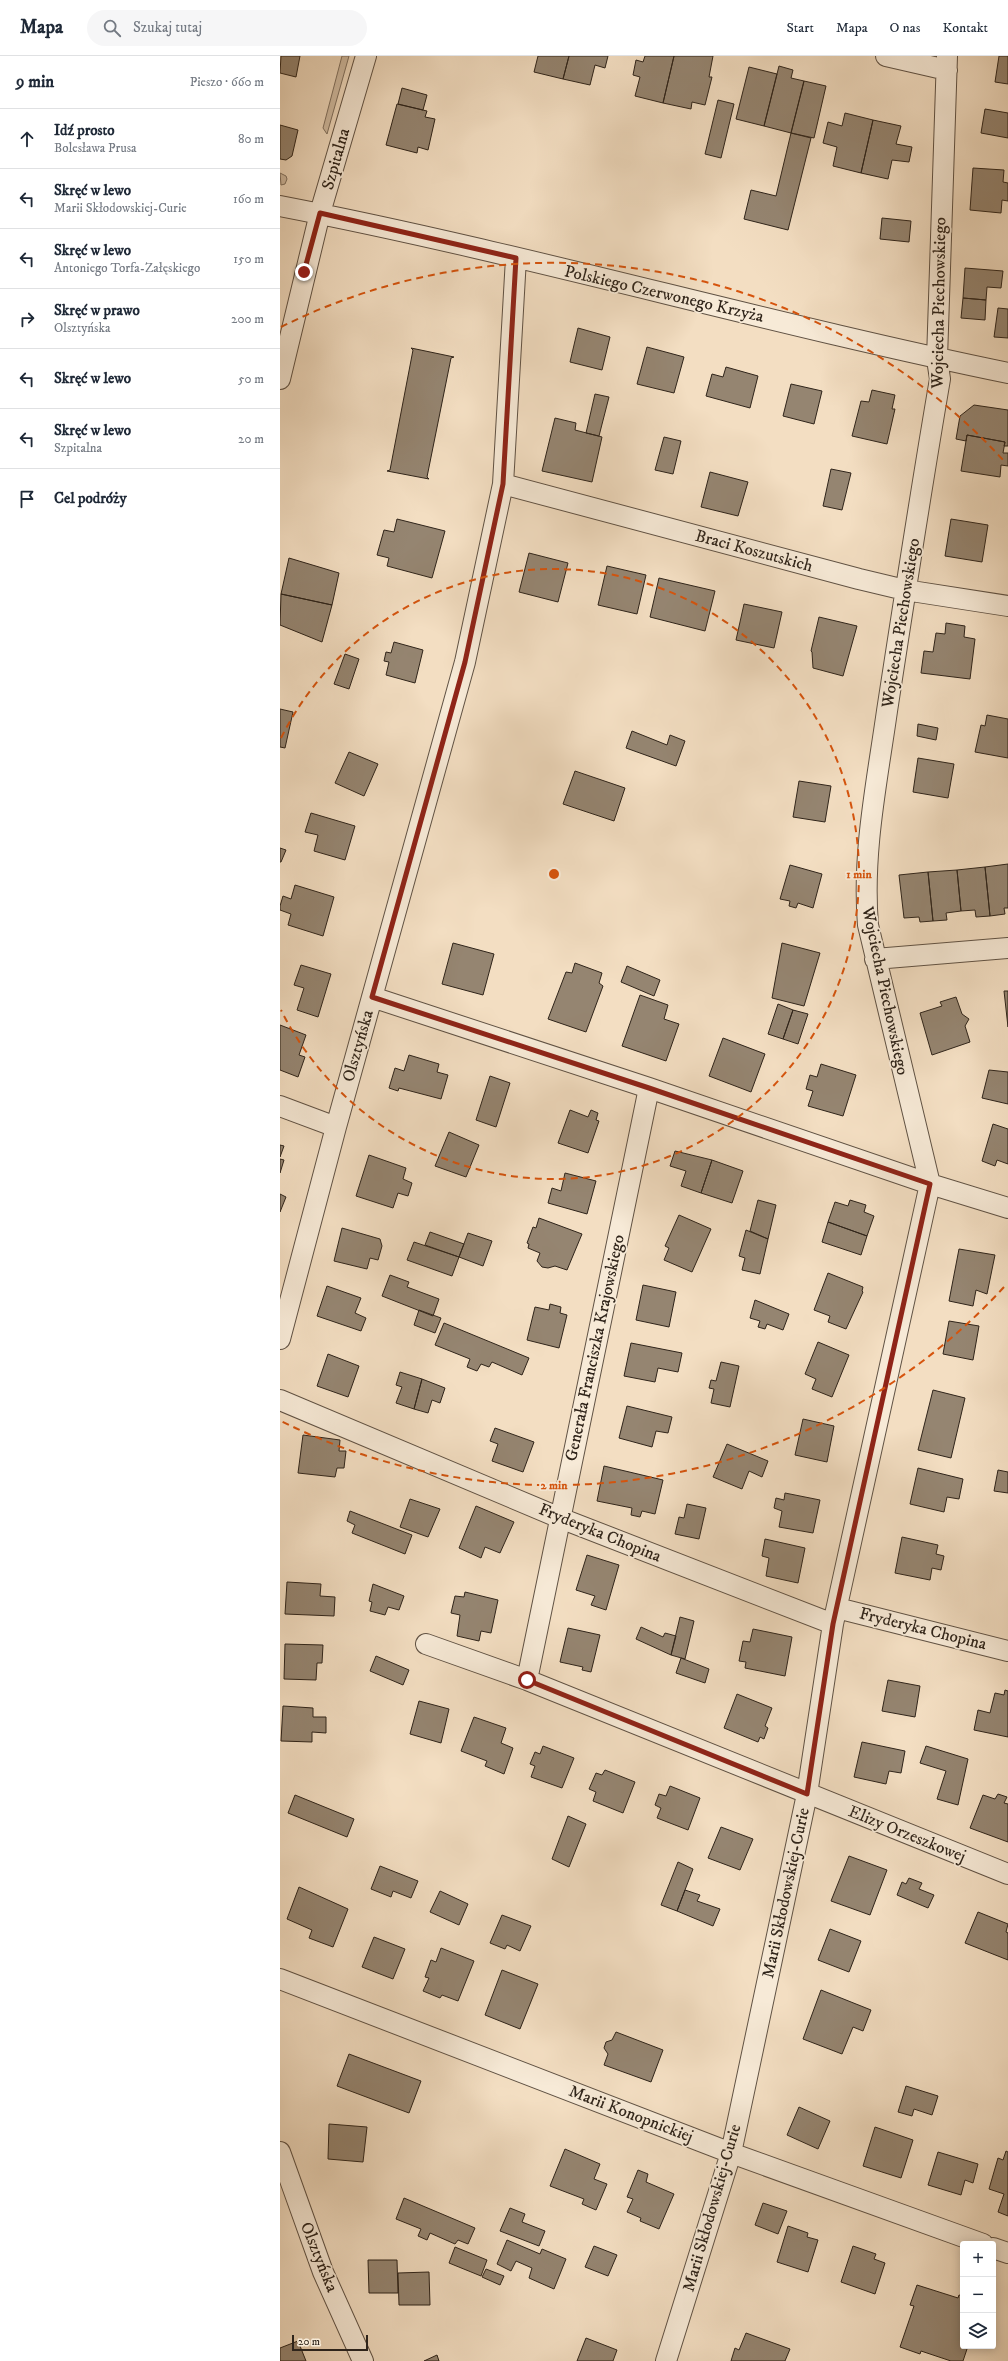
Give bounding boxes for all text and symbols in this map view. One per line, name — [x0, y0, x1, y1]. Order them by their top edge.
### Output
search box — [87, 10, 367, 46]
text: Mapa — [20, 16, 63, 39]
icon: search — [101, 17, 123, 39]
text: Szukaj tutaj — [133, 18, 202, 37]
text: Start — [786, 19, 814, 37]
text: Mapa — [836, 19, 868, 37]
text: O nas — [890, 19, 920, 37]
text: Kontakt — [942, 19, 988, 37]
text: 9 min — [16, 71, 54, 93]
text: Pieszo · 660 m — [190, 74, 264, 90]
text: Idź prosto — [54, 121, 115, 140]
street label: Szpitalna — [317, 125, 355, 192]
icon: ahead — [16, 128, 38, 150]
text: 80 m — [238, 131, 264, 147]
text: Bolesława Prusa — [54, 140, 137, 156]
text: Skręć w lewo — [54, 181, 131, 200]
icon: left — [16, 188, 38, 210]
text: 160 m — [233, 191, 264, 207]
text: Marii Skłodowskiej-Curie — [54, 200, 187, 216]
street label: Wojciecha Piechowskiego — [926, 217, 951, 390]
text: Skręć w lewo — [54, 241, 131, 260]
icon: left — [16, 248, 38, 270]
text: 150 m — [233, 251, 264, 267]
text: Antoniego Torfa-Załęskiego — [54, 260, 200, 276]
street label: Polskiego Czerwonego Krzyża — [562, 260, 767, 328]
route end — [295, 263, 313, 281]
text: Skręć w prawo — [54, 301, 140, 320]
icon: right — [16, 308, 38, 330]
text: 200 m — [231, 311, 264, 327]
text: Olsztyńska — [54, 320, 110, 336]
icon: left — [16, 368, 38, 390]
text: Skręć w lewo — [54, 369, 131, 388]
text: 50 m — [238, 371, 264, 387]
text: Skręć w lewo — [54, 421, 131, 440]
icon: left — [16, 428, 38, 450]
text: 20 m — [238, 431, 264, 447]
text: Szpitalna — [54, 440, 102, 456]
icon: arrive — [16, 488, 38, 510]
text: Cel podróży — [54, 489, 127, 508]
street label: Braci Koszutskich — [693, 525, 815, 577]
street label: Wojciecha Piechowskiego — [877, 537, 925, 710]
centre of rings — [547, 867, 561, 881]
text: 1 min — [846, 867, 872, 882]
street label: Wojciecha Piechowskiego — [856, 904, 914, 1077]
street label: Olsztyńska — [337, 1007, 379, 1084]
street label: Generała Franciszka Krajowskiego — [560, 1233, 630, 1463]
text: 2 min — [541, 1478, 568, 1493]
street label: Fryderyka Chopina — [535, 1498, 665, 1568]
street label: Fryderyka Chopina — [857, 1603, 990, 1656]
route start — [518, 1671, 536, 1689]
street label: Elizy Orzeszkowej — [845, 1800, 969, 1868]
street label: Marii Skłodowskiej-Curie — [757, 1806, 815, 1980]
street label: Marii Konopnickiej — [566, 2080, 696, 2148]
street label: Marii Skłodowskiej-Curie — [678, 2122, 746, 2294]
street label: Olsztyńska — [295, 2219, 343, 2296]
map controls — [960, 2241, 996, 2349]
button: + — [960, 2241, 996, 2277]
button: − — [960, 2277, 996, 2313]
button: layers — [960, 2313, 996, 2349]
scale bar — [292, 2333, 368, 2352]
text: 20 m — [298, 2335, 320, 2349]

